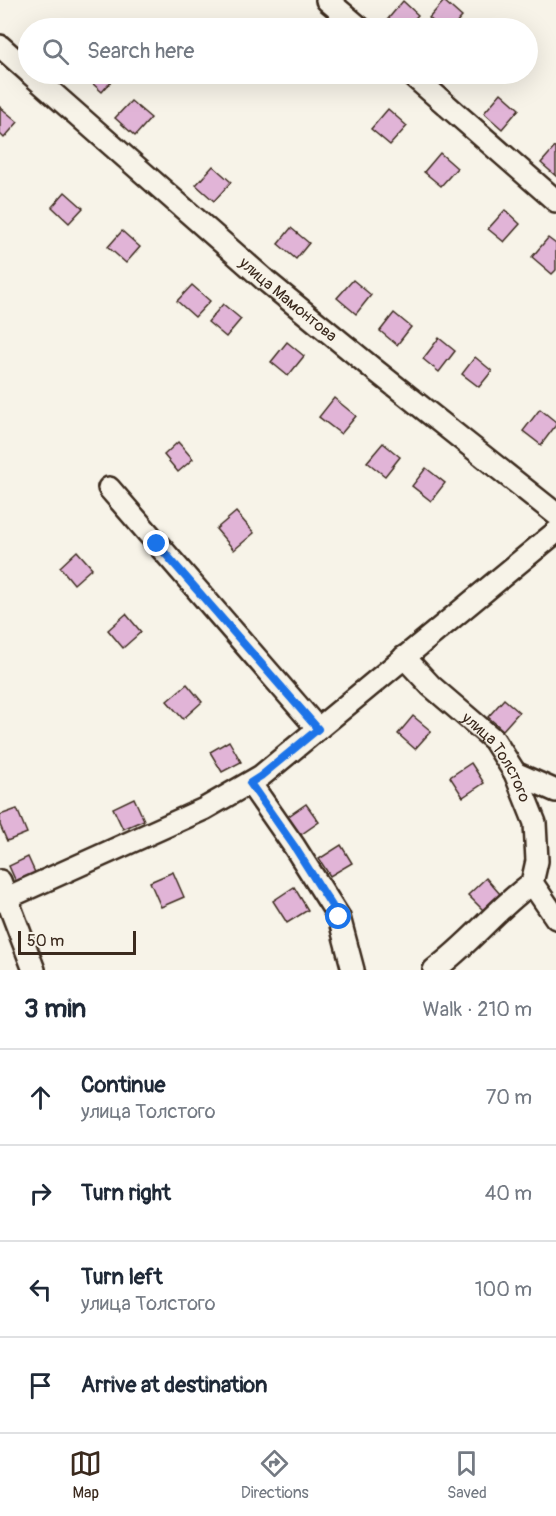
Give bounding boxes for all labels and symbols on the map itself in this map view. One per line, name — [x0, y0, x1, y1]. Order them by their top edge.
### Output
street label: улица Мамонтова — [234, 252, 341, 346]
route end — [143, 530, 169, 556]
street label: улица Толстого — [457, 707, 535, 805]
route start — [325, 903, 351, 929]
scale bar — [18, 928, 136, 956]

